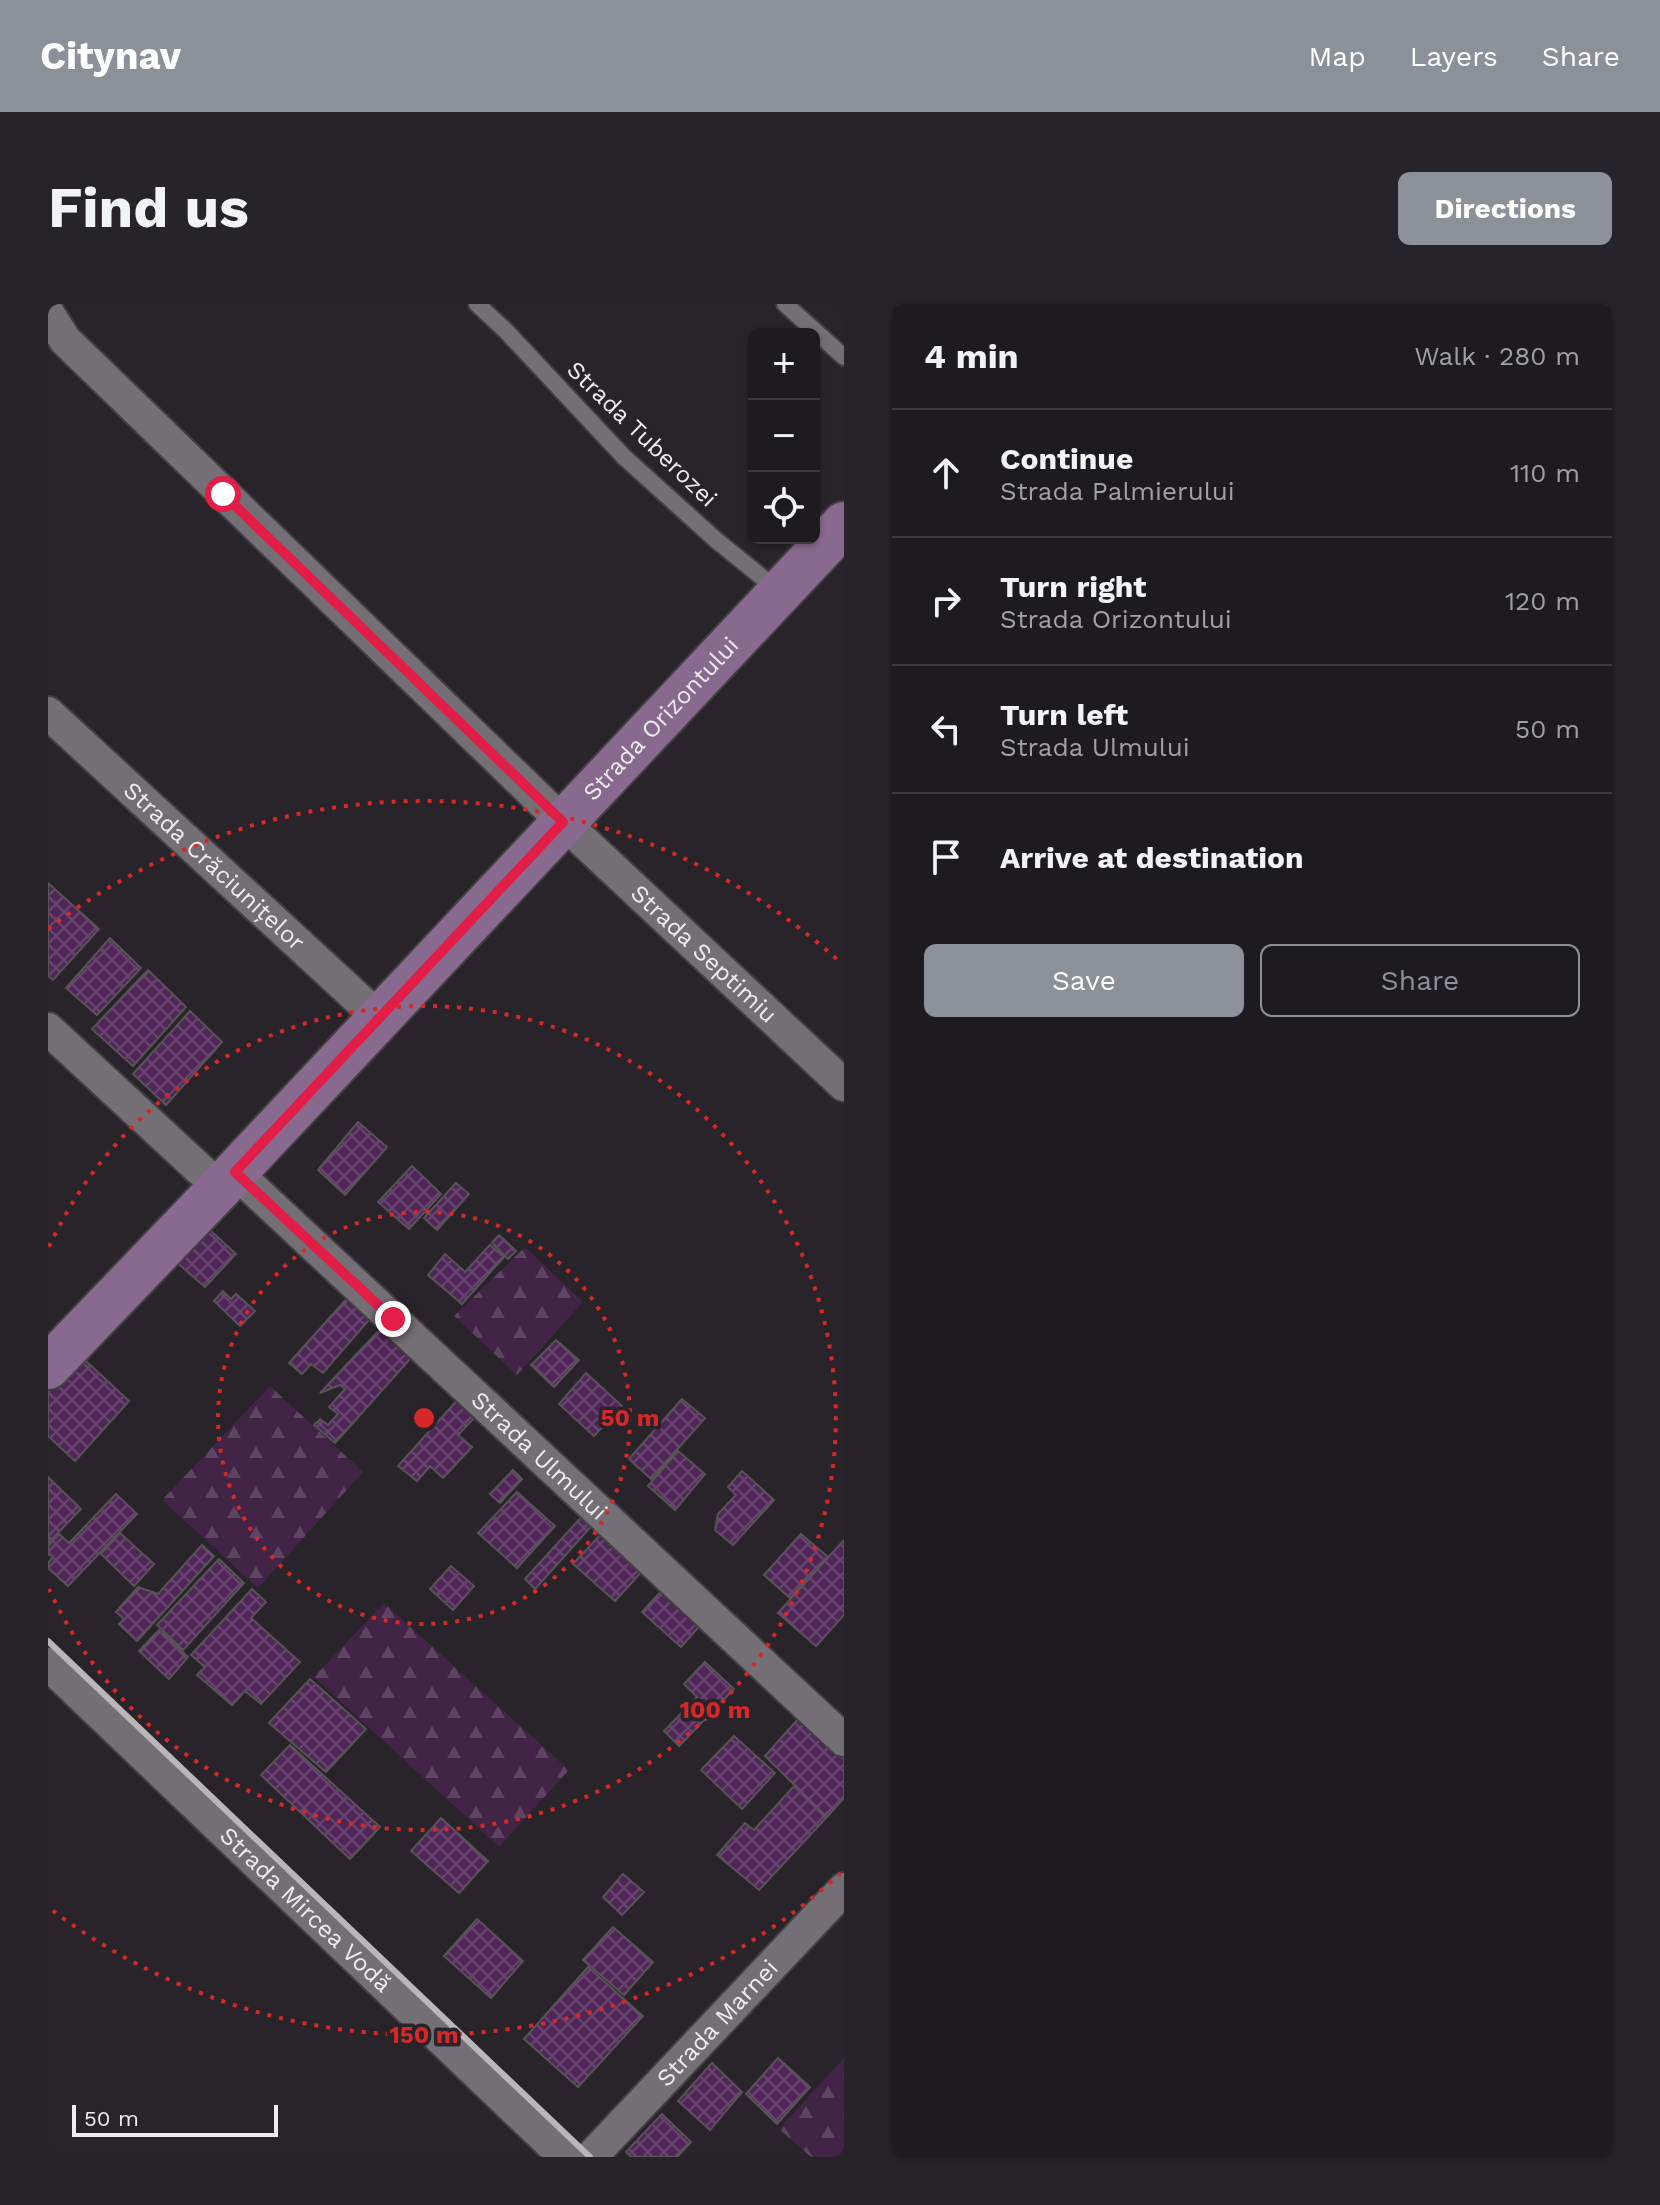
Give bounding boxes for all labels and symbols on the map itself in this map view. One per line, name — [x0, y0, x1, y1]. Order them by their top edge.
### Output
street label: Strada Tuberozei — [561, 355, 723, 513]
route start — [205, 476, 241, 512]
street label: Strada Orizontului — [577, 631, 744, 806]
street label: Strada Crăciunițelor — [118, 776, 311, 956]
street label: Strada Septimiu — [625, 879, 783, 1029]
route end — [375, 1301, 411, 1337]
street label: Strada Ulmului — [466, 1386, 613, 1526]
centre of rings — [410, 1404, 438, 1432]
text: 50 m — [601, 1404, 659, 1432]
text: 100 m — [680, 1696, 750, 1724]
street label: Strada Mircea Vodă — [214, 1821, 397, 1998]
street label: Strada Marnei — [651, 1954, 784, 2092]
text: 150 m — [389, 2021, 459, 2049]
scale bar — [72, 2101, 278, 2137]

